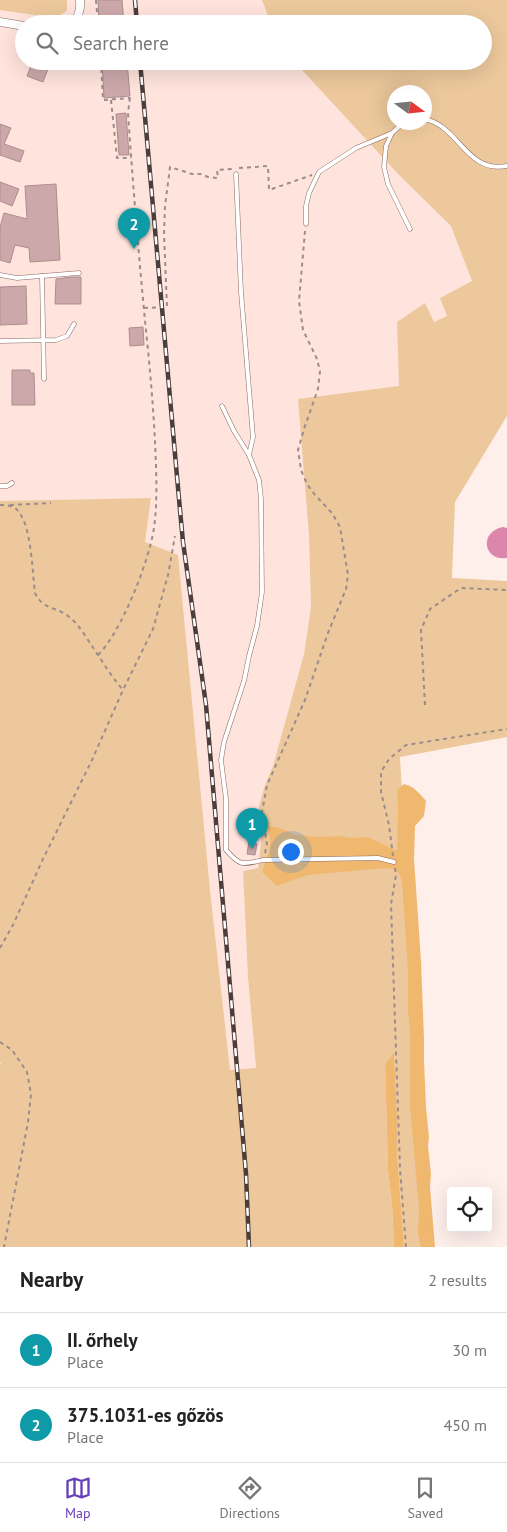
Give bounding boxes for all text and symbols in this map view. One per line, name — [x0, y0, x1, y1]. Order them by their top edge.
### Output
search box — [15, 15, 492, 70]
icon: search — [33, 29, 61, 57]
text: Search here — [73, 31, 169, 55]
north arrow — [387, 85, 432, 130]
pin: 2 — [118, 208, 150, 249]
pin: 1 — [236, 808, 268, 849]
your location — [278, 839, 304, 865]
map controls — [447, 1187, 492, 1232]
button: locate — [447, 1187, 492, 1232]
text: Nearby — [20, 1266, 83, 1293]
text: 2 results — [428, 1270, 487, 1290]
text: II. őrhely — [67, 1328, 138, 1352]
text: 1 — [31, 1340, 41, 1360]
text: 30 m — [452, 1340, 487, 1360]
text: Place — [67, 1352, 104, 1372]
text: 375.1031-es gőzös — [67, 1403, 224, 1427]
text: 2 — [31, 1415, 41, 1435]
text: 450 m — [444, 1415, 487, 1435]
text: Place — [67, 1427, 104, 1447]
tab: Map — [64, 1474, 92, 1522]
tab: Directions — [219, 1474, 280, 1522]
tab: Saved — [408, 1474, 443, 1522]

